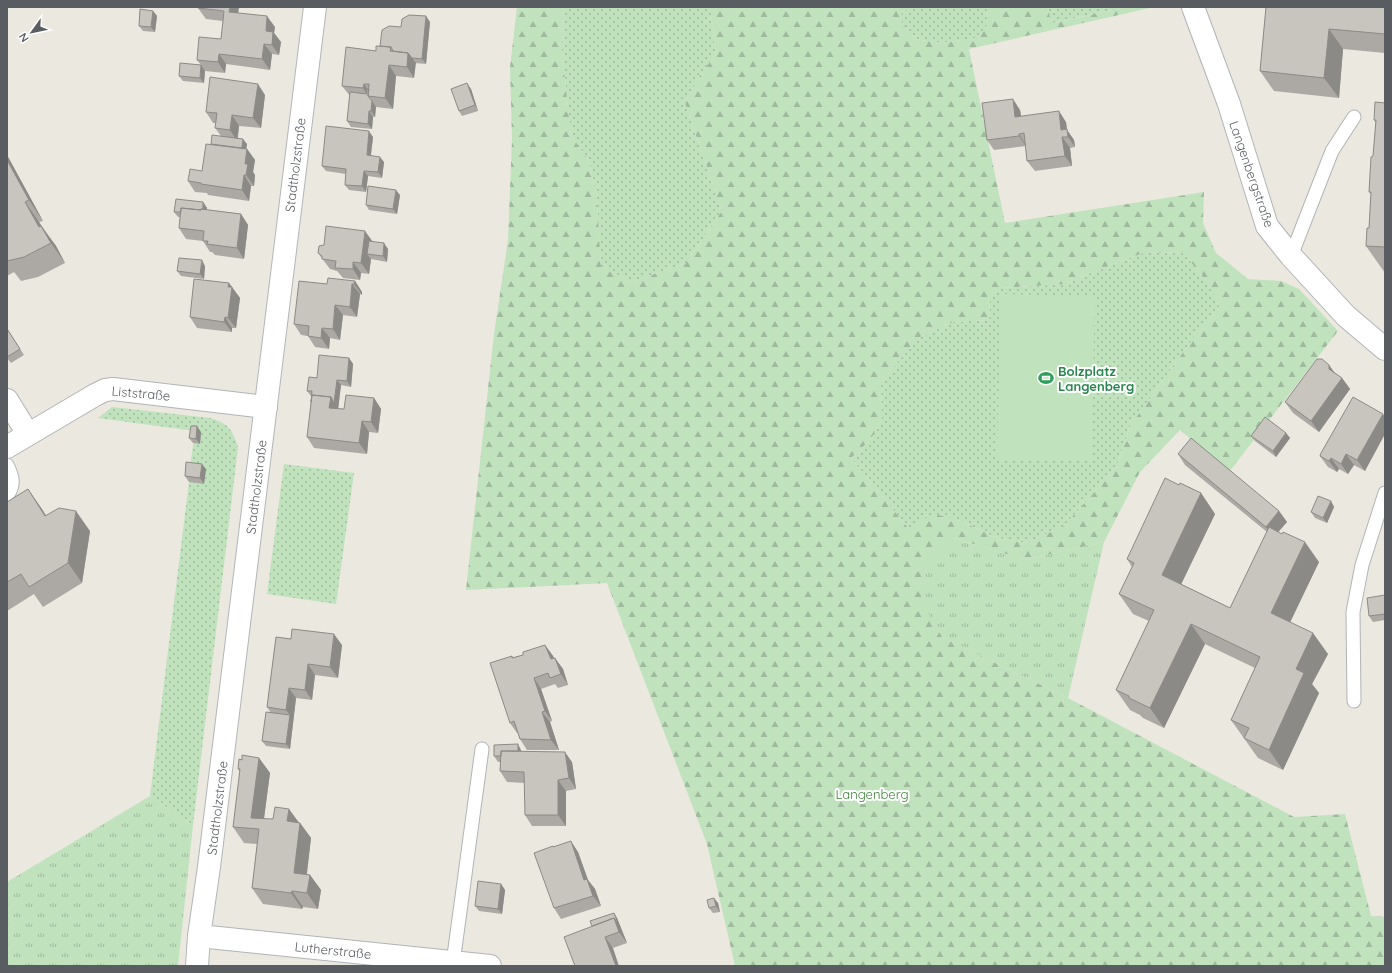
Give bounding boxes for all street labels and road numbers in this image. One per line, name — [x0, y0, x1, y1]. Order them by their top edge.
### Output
street label: Stadtholzstraße — [281, 117, 309, 213]
street label: Langenbergstraße — [1226, 119, 1278, 229]
street label: Liststraße — [111, 382, 171, 404]
street label: Stadtholzstraße — [242, 439, 270, 535]
street label: Stadtholzstraße — [203, 760, 231, 856]
street label: Lutherstraße — [294, 938, 372, 962]

